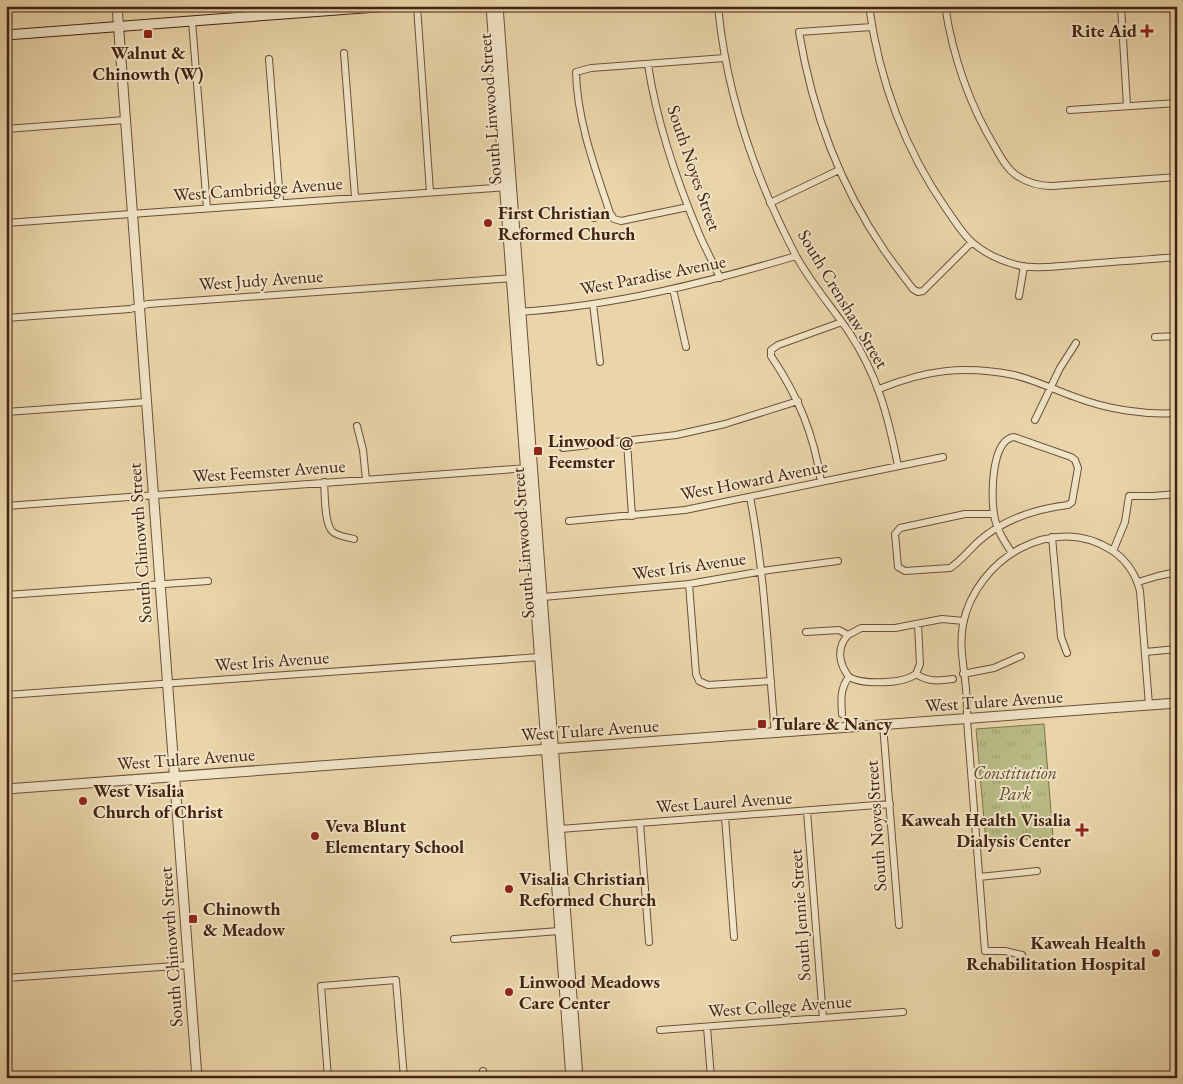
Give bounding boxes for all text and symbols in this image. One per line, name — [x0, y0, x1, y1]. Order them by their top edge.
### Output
place label: Rite Aid — [1071, 19, 1137, 42]
marker: Rite Aid — [1141, 25, 1153, 37]
marker: Walnut & Chinowth (W) — [142, 28, 154, 40]
street label: South Linwood Street — [473, 32, 506, 185]
place label: Walnut & Chinowth (W) — [92, 41, 204, 85]
street label: South Noyes Street — [662, 102, 727, 234]
street label: West Cambridge Avenue — [173, 171, 343, 206]
place label: First Christian Reformed Church — [498, 201, 635, 245]
marker: First Christian Reformed Church — [482, 217, 494, 229]
street label: South Crenshaw Street — [793, 225, 894, 373]
street label: West Paradise Avenue — [578, 249, 728, 300]
street label: West Judy Avenue — [198, 264, 324, 295]
place label: Linwood @ Feemster — [548, 429, 633, 473]
marker: Linwood @ Feemster — [532, 445, 544, 457]
street label: West Feemster Avenue — [192, 454, 346, 487]
street label: West Howard Avenue — [678, 454, 830, 505]
street label: South Chinowth Street — [122, 462, 157, 624]
street label: South Linwood Street — [506, 466, 539, 619]
street label: West Iris Avenue — [631, 546, 747, 585]
street label: West Iris Avenue — [214, 645, 330, 676]
street label: West Tulare Avenue — [924, 684, 1064, 717]
place label: Tulare & Nancy — [772, 712, 893, 735]
street label: West Tulare Avenue — [520, 713, 660, 746]
marker: Tulare & Nancy — [756, 718, 768, 730]
street label: West Tulare Avenue — [116, 742, 256, 775]
street label: South Noyes Street — [859, 759, 892, 892]
park label: Constitution Park — [973, 761, 1057, 805]
place label: West Visalia Church of Christ — [93, 779, 223, 823]
street label: West Laurel Avenue — [655, 785, 793, 818]
marker: West Visalia Church of Christ — [77, 795, 89, 807]
place label: Kaweah Health Visalia Dialysis Center — [901, 808, 1072, 852]
place label: Veva Blunt Elementary School — [325, 814, 464, 858]
marker: Kaweah Health Visalia Dialysis Center — [1075, 823, 1089, 837]
marker: Veva Blunt Elementary School — [309, 830, 321, 842]
street label: South Jennie Street — [783, 848, 816, 982]
street label: South Chinowth Street — [153, 866, 188, 1028]
place label: Visalia Christian Reformed Church — [519, 867, 656, 911]
marker: Visalia Christian Reformed Church — [503, 883, 515, 895]
place label: Chinowth & Meadow — [203, 897, 286, 941]
marker: Chinowth & Meadow — [187, 913, 199, 925]
place label: Kaweah Health Rehabilitation Hospital — [966, 931, 1146, 975]
marker: Kaweah Health Rehabilitation Hospital — [1150, 947, 1162, 959]
place label: Linwood Meadows Care Center — [519, 970, 660, 1014]
marker: Linwood Meadows Care Center — [503, 986, 515, 998]
street label: West College Avenue — [707, 989, 853, 1022]

